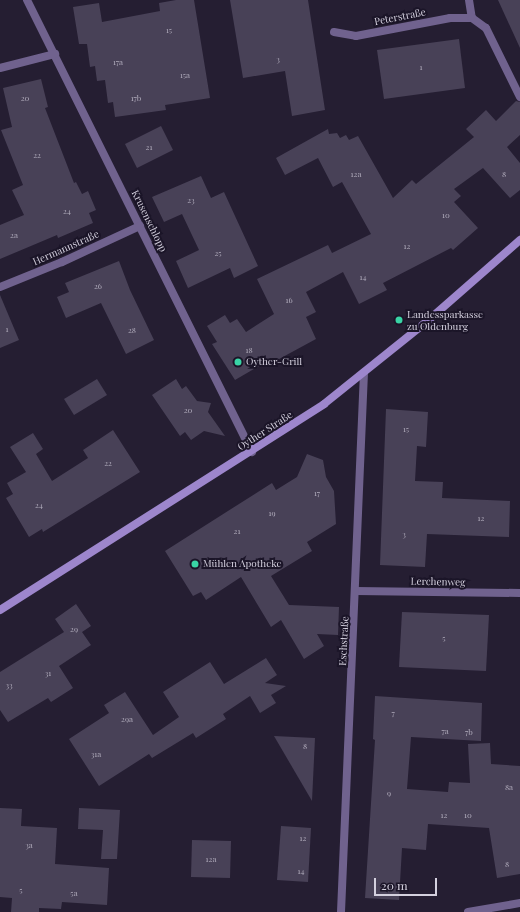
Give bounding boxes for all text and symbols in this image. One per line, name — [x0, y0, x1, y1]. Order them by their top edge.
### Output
street label: Peterstraße — [373, 6, 427, 28]
house number: 15 — [166, 25, 172, 35]
house number: 3 — [276, 54, 280, 64]
house number: 17a — [113, 57, 123, 67]
house number: 1 — [420, 62, 422, 72]
house number: 15a — [180, 70, 190, 80]
house number: 20 — [21, 93, 29, 103]
house number: 17b — [131, 93, 141, 103]
house number: 21 — [146, 142, 152, 152]
house number: 22 — [33, 150, 41, 160]
house number: 12a — [351, 169, 361, 179]
house number: 8 — [502, 169, 506, 179]
street label: Krusenschlopp — [129, 188, 169, 254]
house number: 23 — [187, 195, 195, 205]
house number: 24 — [63, 206, 71, 216]
house number: 10 — [442, 210, 450, 220]
street label: Hermannstraße — [31, 228, 101, 268]
house number: 2a — [10, 230, 18, 240]
house number: 12 — [404, 241, 410, 251]
house number: 25 — [214, 248, 222, 258]
house number: 14 — [360, 272, 366, 282]
house number: 26 — [94, 281, 102, 291]
house number: 16 — [285, 295, 293, 305]
place label: Landessparkasse zu Oldenburg — [407, 308, 483, 332]
marker: Landessparkasse zu Oldenburg — [394, 315, 404, 325]
house number: 1 — [6, 324, 8, 334]
house number: 28 — [128, 325, 136, 335]
house number: 18 — [245, 345, 253, 355]
place label: Oyther-Grill — [246, 356, 302, 368]
marker: Oyther-Grill — [233, 357, 243, 367]
house number: 20 — [184, 405, 192, 415]
street label: Oyther Straße — [235, 409, 295, 453]
house number: 15 — [403, 424, 409, 434]
house number: 22 — [104, 458, 112, 468]
house number: 17 — [314, 488, 320, 498]
house number: 24 — [35, 500, 43, 510]
house number: 19 — [268, 508, 276, 518]
house number: 12 — [478, 513, 484, 523]
house number: 21 — [234, 526, 240, 536]
house number: 3 — [402, 529, 406, 539]
place label: Mühlen Apotheke — [203, 558, 282, 570]
marker: Mühlen Apotheke — [190, 559, 200, 569]
street label: Lerchenweg — [410, 576, 466, 588]
street label: Eschstraße — [337, 616, 351, 666]
house number: 29 — [70, 624, 78, 634]
house number: 5 — [442, 633, 446, 643]
house number: 31 — [45, 668, 51, 678]
house number: 33 — [5, 680, 13, 690]
house number: 7 — [391, 708, 395, 718]
house number: 29a — [121, 714, 133, 724]
house number: 7a — [441, 726, 449, 736]
house number: 7b — [465, 727, 473, 737]
house number: 8 — [303, 741, 307, 751]
house number: 31a — [91, 749, 101, 759]
house number: 8a — [505, 782, 513, 792]
house number: 9 — [387, 788, 391, 798]
house number: 12 — [441, 810, 447, 820]
house number: 10 — [464, 810, 472, 820]
house number: 12 — [300, 833, 306, 843]
house number: 3a — [25, 840, 33, 850]
house number: 12a — [206, 854, 216, 864]
house number: 8 — [505, 859, 509, 869]
house number: 14 — [298, 866, 304, 876]
scale bar — [376, 870, 439, 896]
text: 20 m — [381, 877, 408, 893]
house number: 5 — [19, 885, 23, 895]
house number: 5a — [70, 888, 78, 898]

